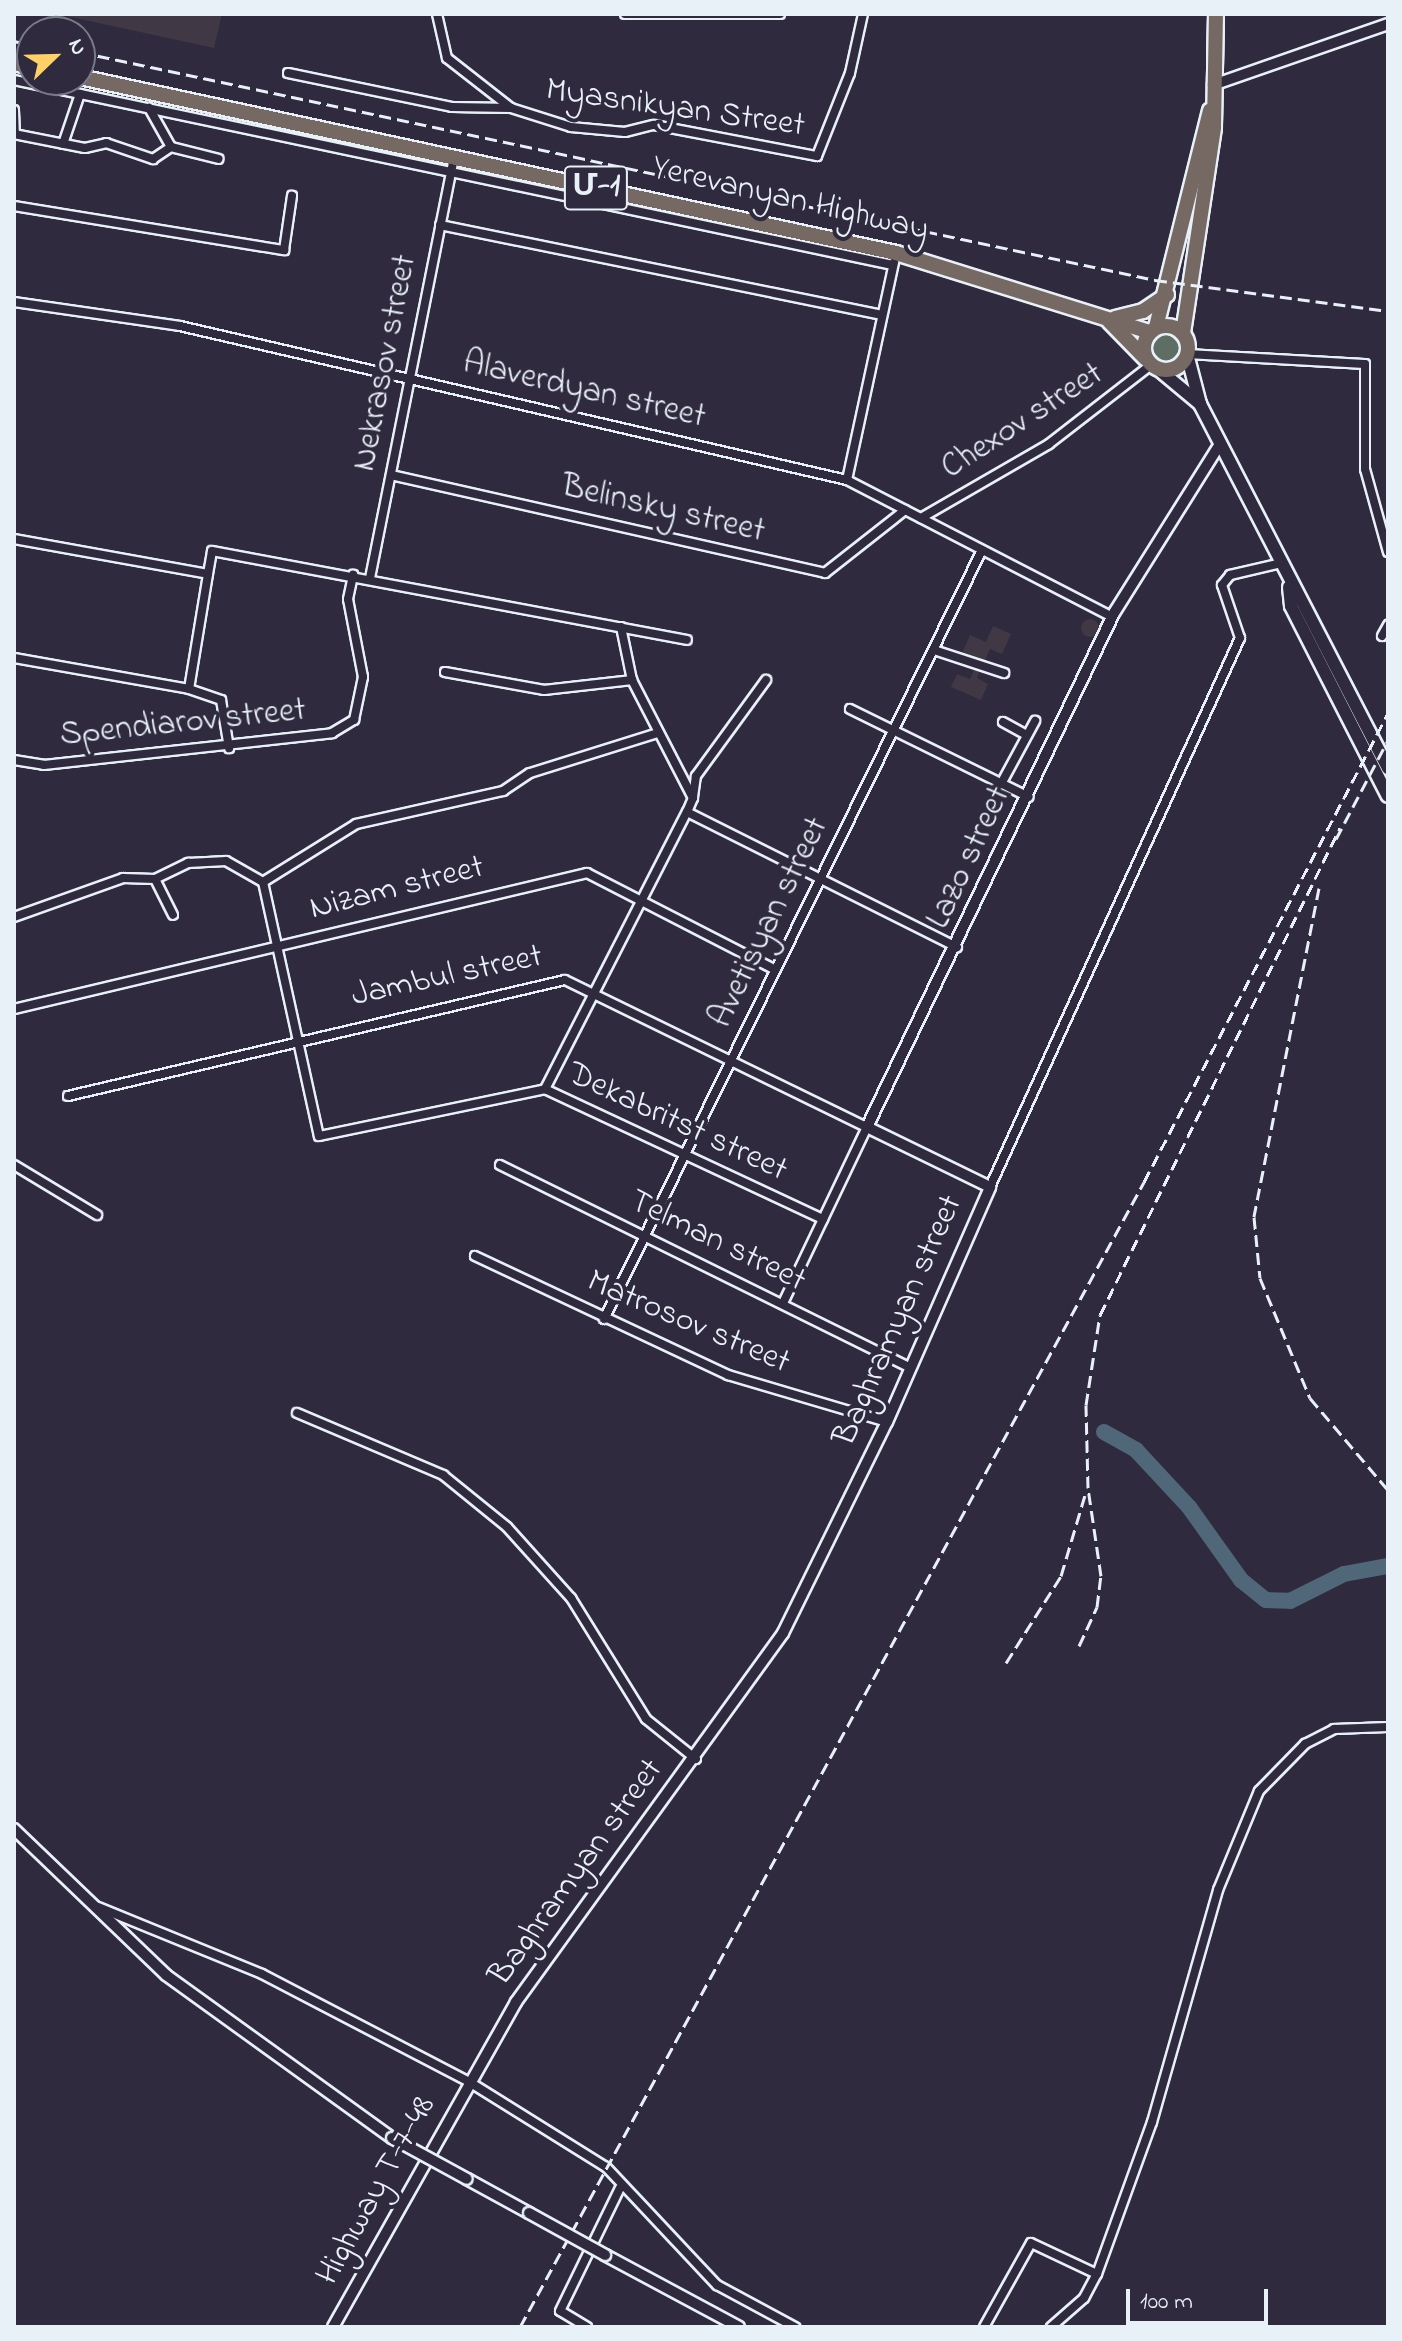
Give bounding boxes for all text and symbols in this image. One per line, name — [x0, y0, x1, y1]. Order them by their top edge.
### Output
north arrow — [16, 16, 96, 96]
text: N — [59, 34, 94, 60]
street label: Myasnikyan Street — [543, 71, 807, 147]
street label: Yerevanyan Highway — [648, 148, 932, 252]
road number: Մ-1 — [562, 160, 630, 216]
street label: Nekrasov street — [345, 251, 427, 475]
street label: Alaverdyan street — [459, 343, 709, 439]
street label: Chexov street — [934, 355, 1112, 489]
street label: Belinsky street — [557, 467, 769, 553]
street label: Spendiarov street — [58, 691, 308, 757]
street label: Lazo street — [919, 780, 1021, 936]
street label: Avetisyan street — [702, 811, 838, 1035]
street label: Nizam street — [306, 848, 488, 930]
street label: Jambul street — [348, 937, 546, 1017]
street label: Dekabritst street — [561, 1054, 793, 1192]
street label: Telman street — [622, 1182, 812, 1302]
street label: Baghramyan street — [825, 1189, 973, 1453]
street label: Matrosov street — [580, 1262, 796, 1384]
street label: Baghramyan street — [481, 1752, 673, 1994]
street label: Highway T-7-48 — [308, 2089, 446, 2293]
scale bar — [1130, 2273, 1272, 2323]
text: 100 m — [1140, 2285, 1193, 2320]

